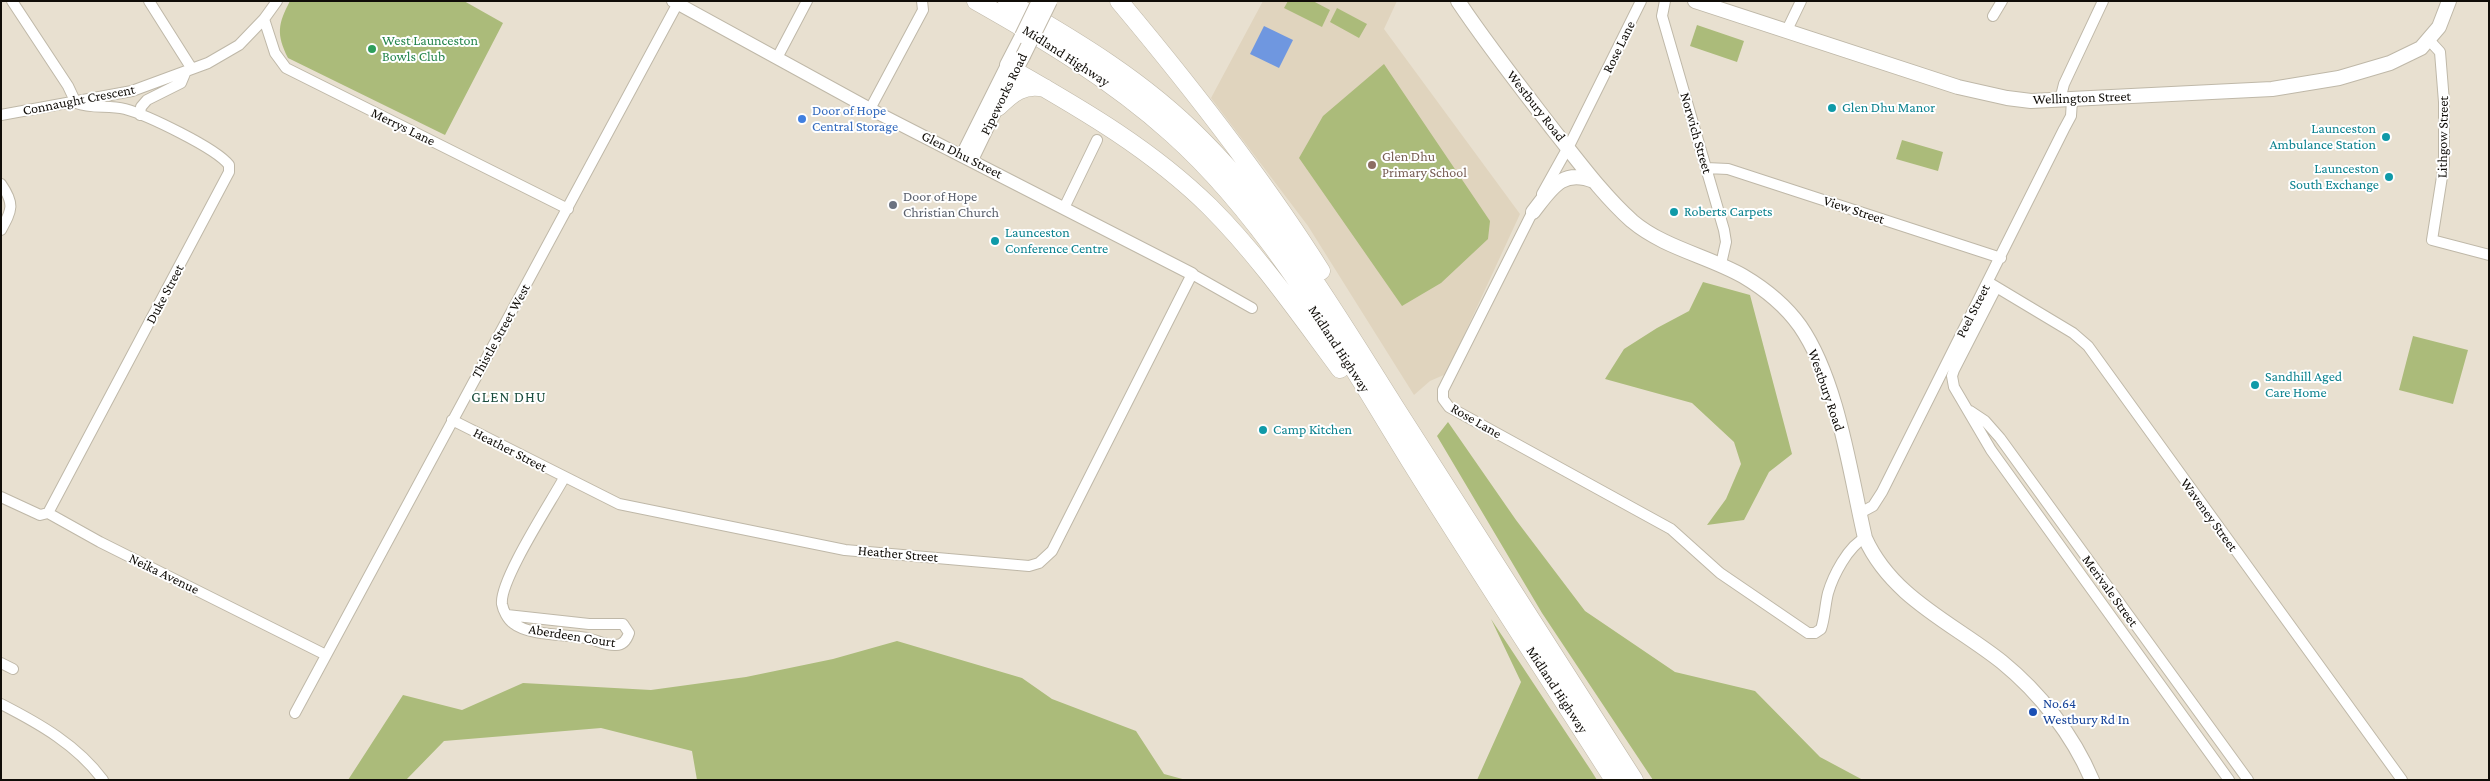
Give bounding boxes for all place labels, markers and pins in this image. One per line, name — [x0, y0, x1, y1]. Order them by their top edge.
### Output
place label: West Launceston Bowls Club — [382, 33, 478, 65]
marker: West Launceston Bowls Club — [366, 43, 378, 55]
place label: Glen Dhu Manor — [1842, 100, 1935, 116]
marker: Glen Dhu Manor — [1826, 102, 1838, 114]
place label: Door of Hope Central Storage — [812, 103, 898, 136]
marker: Door of Hope Central Storage — [796, 113, 808, 125]
place label: Launceston Ambulance Station — [2270, 121, 2376, 154]
marker: Launceston Ambulance Station — [2380, 131, 2392, 143]
place label: Glen Dhu Primary School — [1382, 149, 1467, 182]
marker: Glen Dhu Primary School — [1366, 159, 1378, 171]
place label: Launceston South Exchange — [2289, 161, 2379, 193]
marker: Launceston South Exchange — [2383, 171, 2395, 183]
place label: Door of Hope Christian Church — [903, 189, 999, 222]
marker: Door of Hope Christian Church — [887, 199, 899, 211]
place label: Roberts Carpets — [1684, 204, 1773, 220]
marker: Roberts Carpets — [1668, 206, 1680, 218]
place label: Launceston Conference Centre — [1005, 225, 1108, 258]
marker: Launceston Conference Centre — [989, 235, 1001, 247]
place label: Sandhill Aged Care Home — [2265, 369, 2342, 402]
marker: Sandhill Aged Care Home — [2249, 379, 2261, 391]
place label: Camp Kitchen — [1273, 422, 1352, 438]
marker: Camp Kitchen — [1257, 424, 1269, 436]
place label: No.64 Westbury Rd In — [2043, 696, 2130, 729]
marker: No.64 Westbury Rd In — [2027, 706, 2039, 718]

